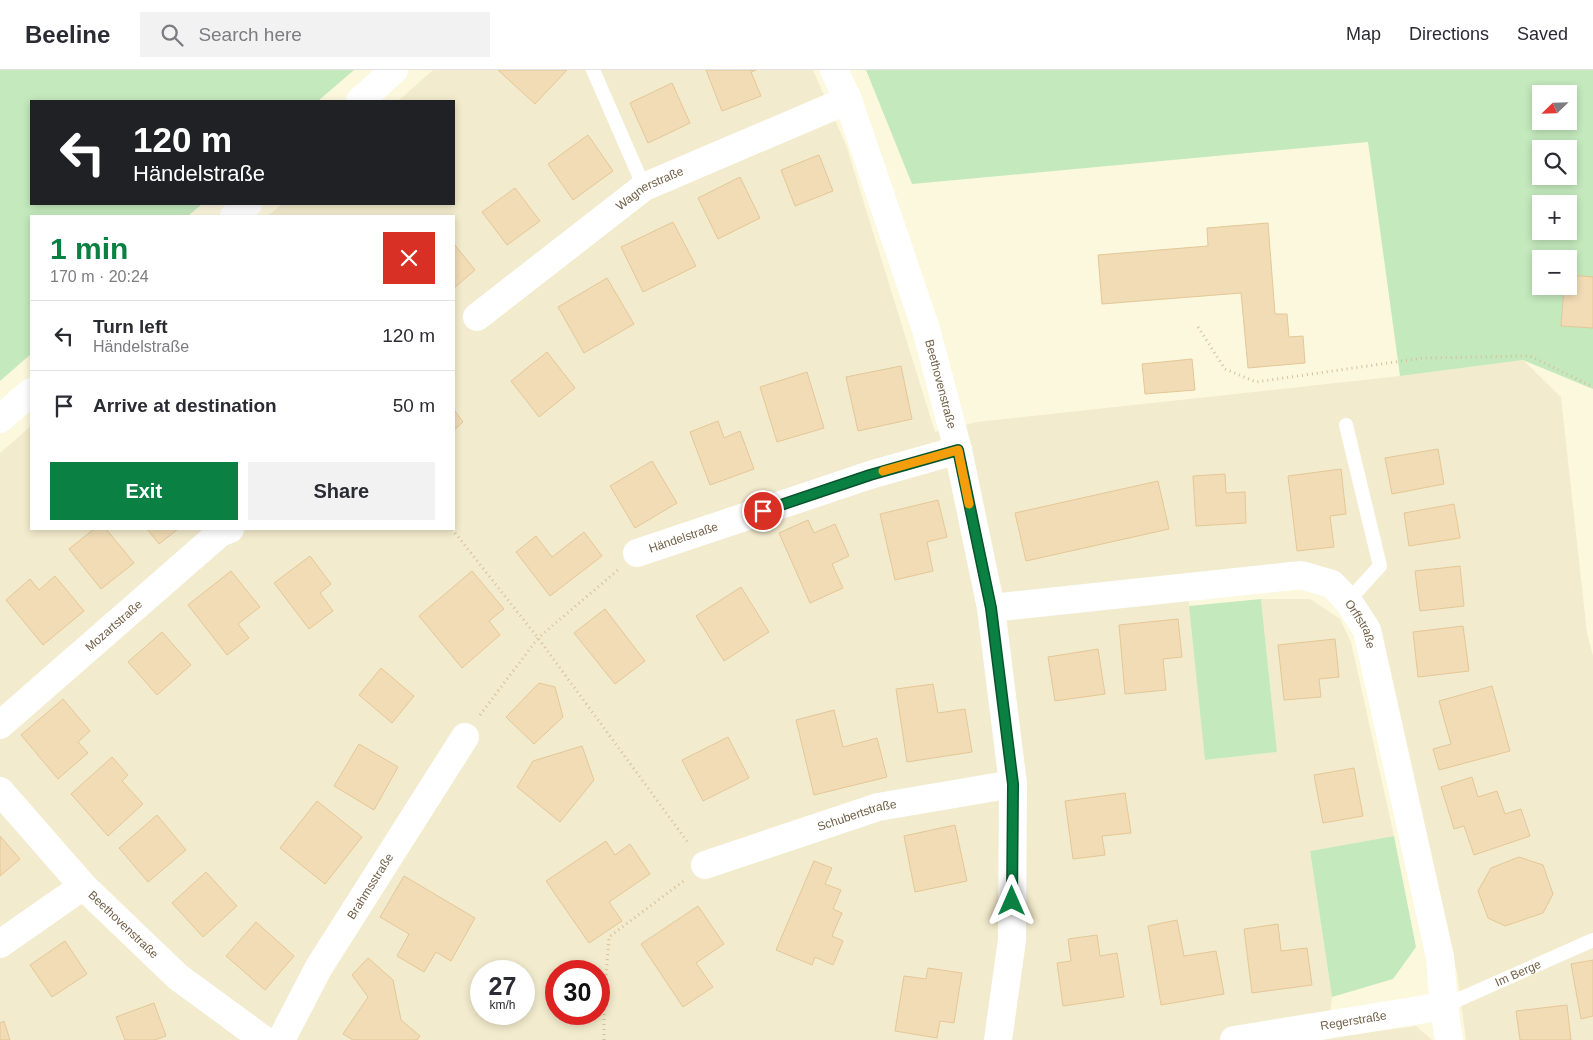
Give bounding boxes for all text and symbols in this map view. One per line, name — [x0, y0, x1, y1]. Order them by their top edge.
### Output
search box — [140, 12, 490, 57]
text: Beeline — [25, 21, 110, 48]
icon: search — [158, 21, 186, 49]
text: Search here — [198, 24, 302, 45]
text: Map — [1346, 24, 1381, 44]
text: Directions — [1409, 24, 1489, 44]
text: Saved — [1517, 24, 1568, 44]
north arrow — [1532, 85, 1578, 130]
map controls — [1532, 85, 1577, 295]
icon: left — [50, 120, 115, 185]
text: 120 m — [133, 120, 232, 159]
button: search — [1532, 140, 1577, 185]
text: Händelstraße — [133, 161, 265, 186]
street label: Wagnerstraße — [613, 164, 686, 213]
button: + — [1532, 195, 1577, 240]
text: 1 min — [50, 232, 128, 265]
button: close — [383, 232, 435, 284]
button: − — [1532, 250, 1577, 295]
text: 170 m · 20:24 — [50, 268, 149, 285]
text: Turn left — [93, 316, 168, 337]
icon: left — [50, 322, 78, 350]
text: 120 m — [382, 325, 435, 346]
text: Händelstraße — [93, 338, 189, 355]
street label: Beethovenstraße — [922, 338, 959, 430]
icon: arrive — [50, 392, 78, 420]
text: Arrive at destination — [93, 395, 277, 416]
text: 50 m — [393, 395, 435, 416]
button: Exit — [50, 462, 238, 520]
button: Share — [248, 462, 435, 520]
pin — [742, 490, 784, 532]
icon: arrive — [749, 497, 777, 525]
street label: Händelstraße — [647, 519, 720, 556]
street label: Mozartstraße — [83, 597, 145, 654]
street label: Orffstraße — [1342, 597, 1378, 650]
street label: Schubertstraße — [816, 797, 898, 834]
street label: Brahmsstraße — [344, 850, 397, 922]
position arrow — [985, 874, 1037, 926]
street label: Beethovenstraße — [85, 888, 161, 962]
street label: Im Berge — [1493, 957, 1543, 989]
speed limit sign: 30 — [545, 960, 610, 1025]
text: 27 — [489, 972, 516, 1000]
text: km/h — [489, 998, 516, 1012]
street label: Regerstraße — [1319, 1008, 1388, 1033]

